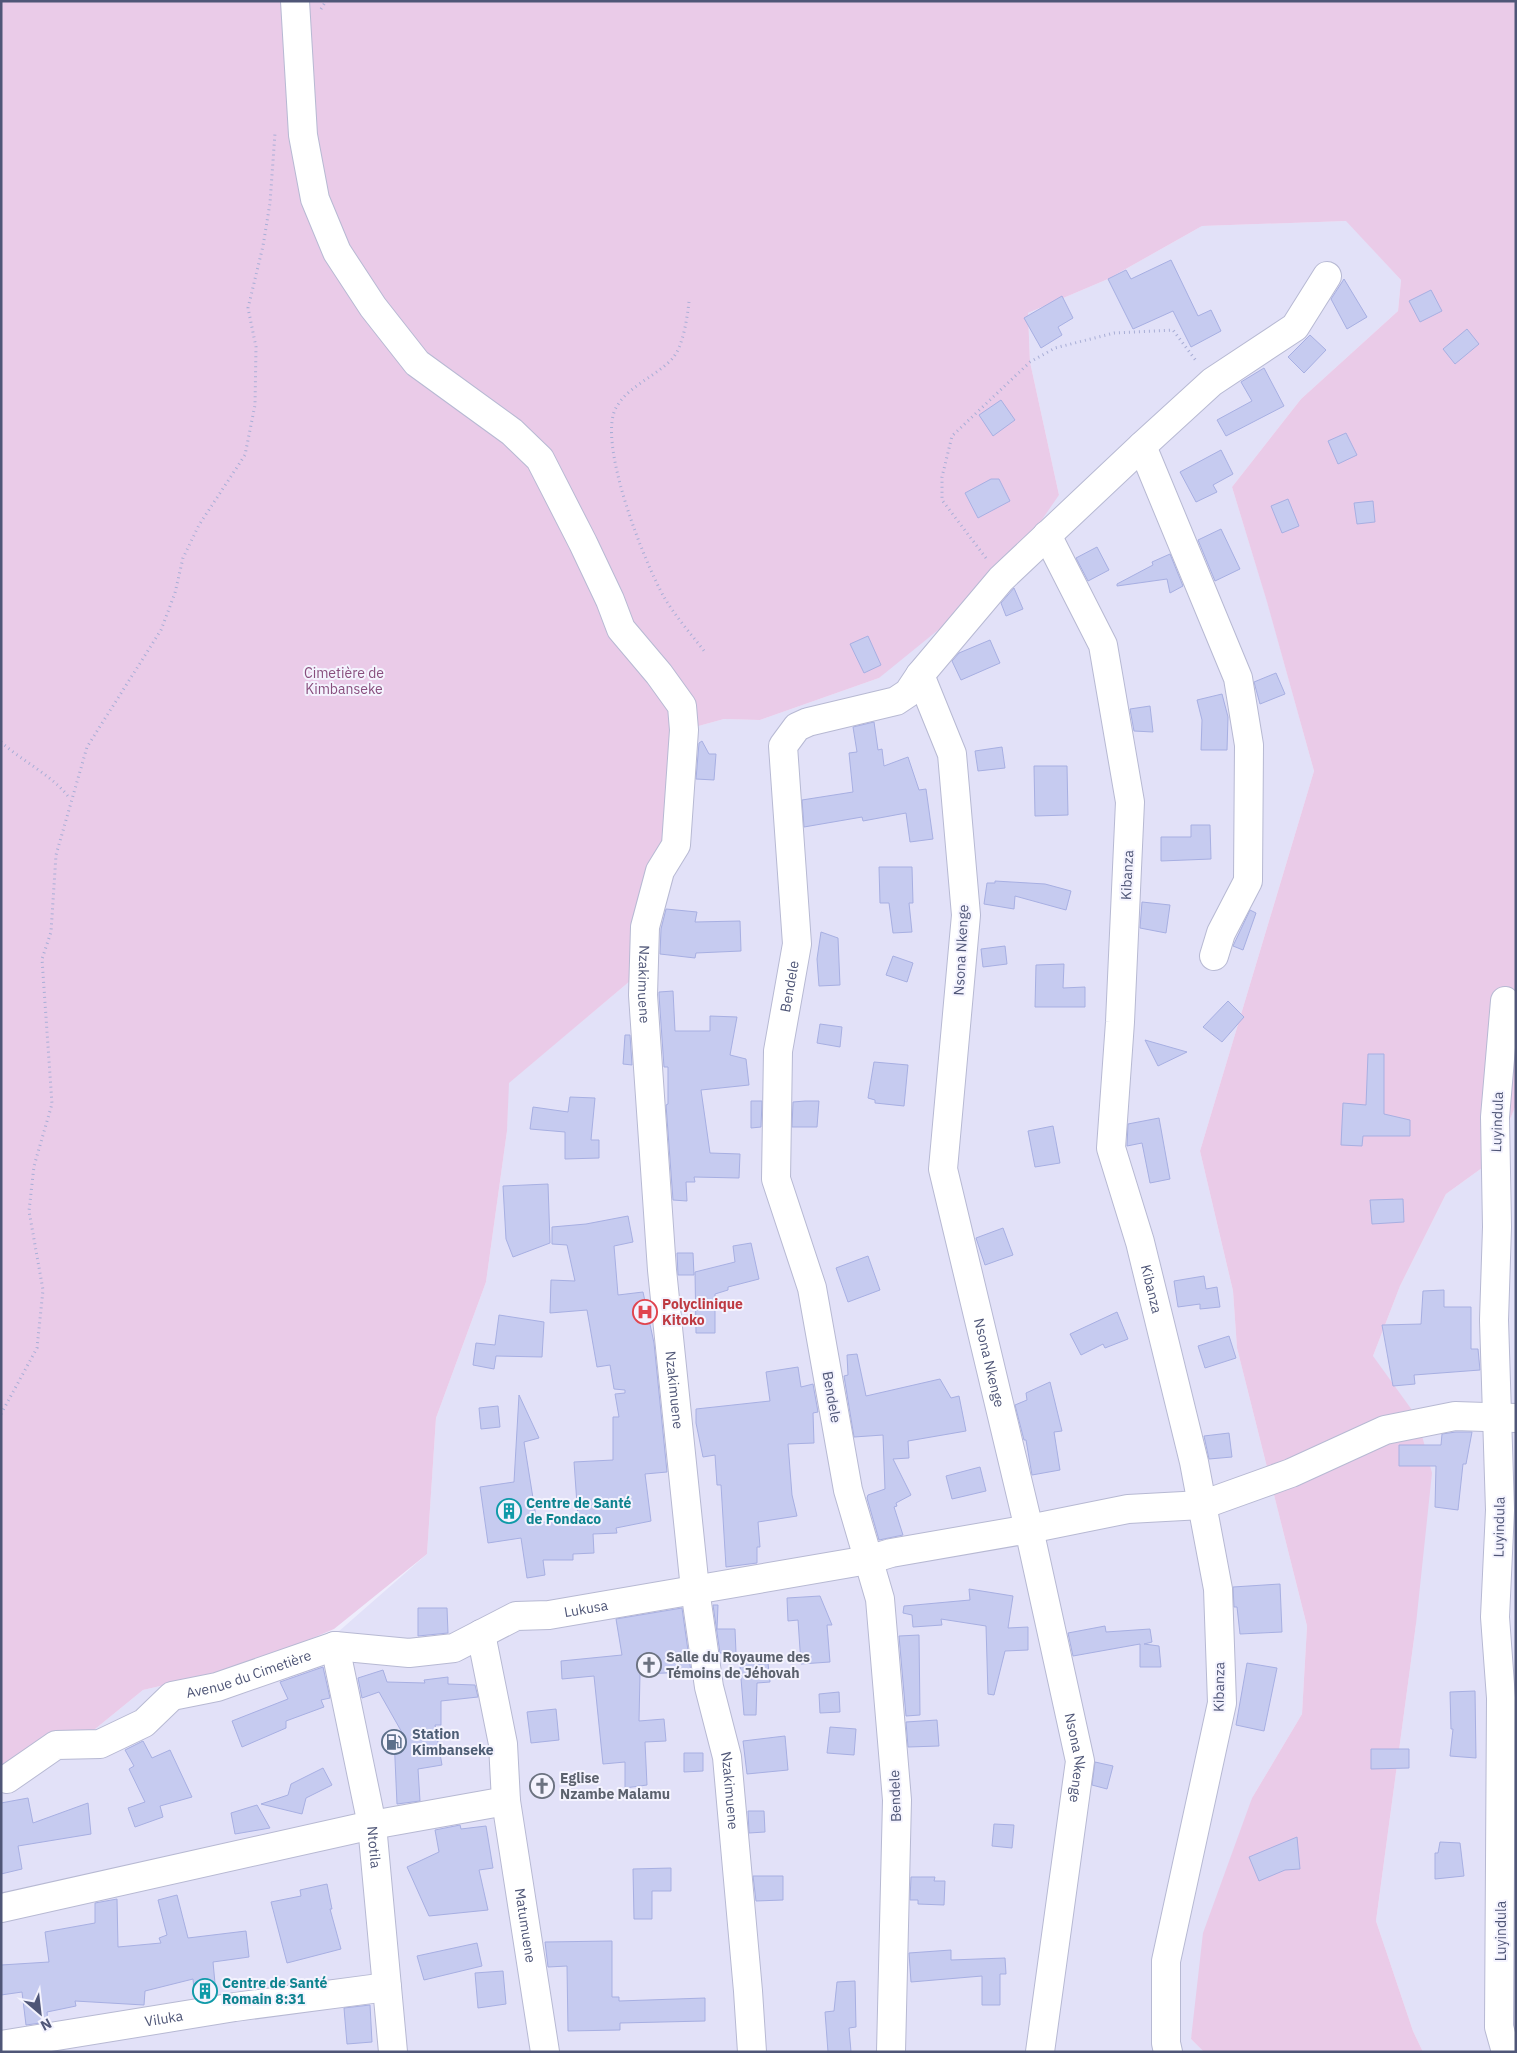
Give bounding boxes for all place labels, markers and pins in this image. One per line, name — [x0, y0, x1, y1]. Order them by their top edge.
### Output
place label: Polyclinique Kitoko — [662, 1295, 743, 1329]
hospital icon: Polyclinique Kitoko — [632, 1299, 658, 1325]
place label: Centre de Santé de Fondaco — [526, 1494, 631, 1528]
building icon: Centre de Santé de Fondaco — [496, 1498, 522, 1524]
place label: Salle du Royaume des Témoins de Jéhovah — [666, 1648, 810, 1682]
church icon: Salle du Royaume des Témoins de Jéhovah — [636, 1652, 662, 1678]
place label: Station Kimbanseke — [412, 1725, 494, 1759]
fuel station icon: Station Kimbanseke — [381, 1729, 407, 1755]
place label: Eglise Nzambe Malamu — [560, 1769, 670, 1803]
church icon: Eglise Nzambe Malamu — [529, 1773, 555, 1799]
place label: Centre de Santé Romain 8:31 — [222, 1974, 327, 2008]
building icon: Centre de Santé Romain 8:31 — [192, 1978, 218, 2004]

